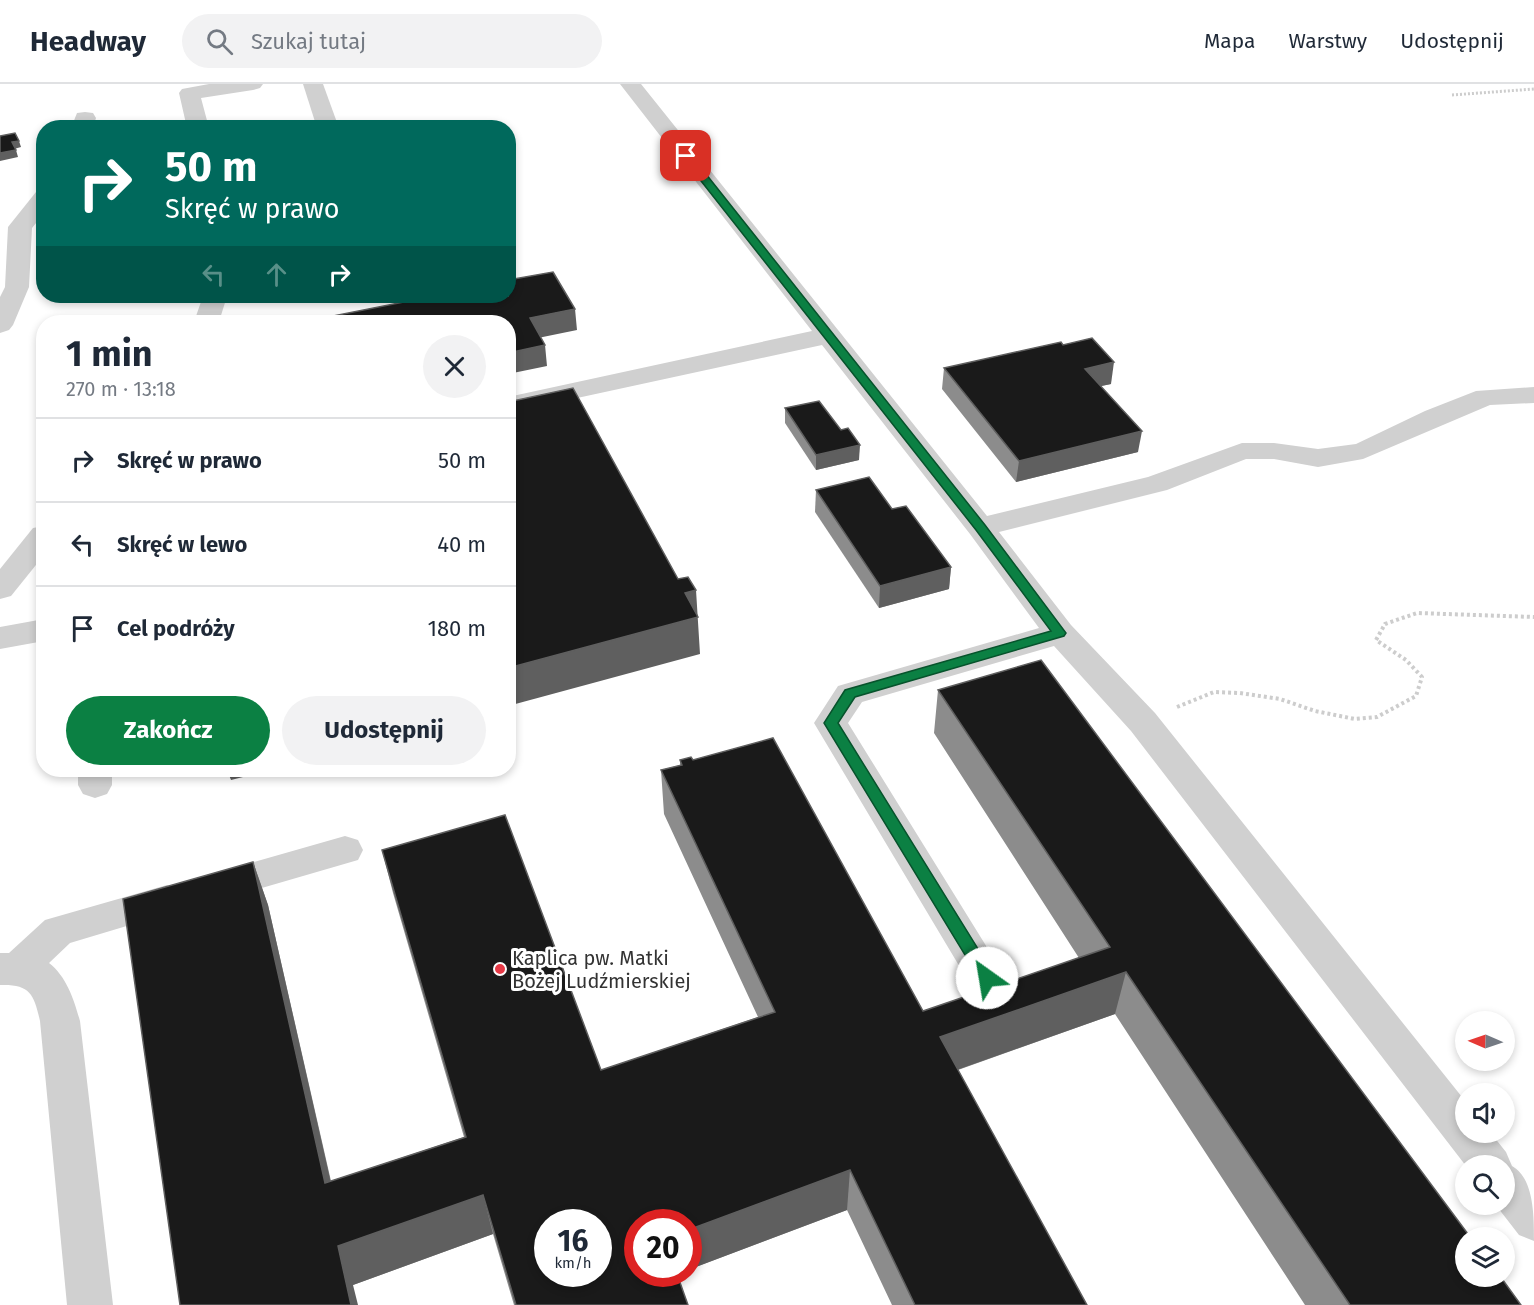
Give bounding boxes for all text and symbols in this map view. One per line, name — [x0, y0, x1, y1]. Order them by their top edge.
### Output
search box — [182, 14, 602, 68]
text: Headway — [30, 25, 146, 58]
icon: search — [203, 25, 236, 58]
text: Szukaj tutaj — [251, 28, 366, 55]
text: Mapa — [1204, 28, 1255, 54]
text: Warstwy — [1288, 28, 1367, 54]
text: Udostępnij — [1400, 28, 1504, 54]
pin — [660, 130, 711, 181]
icon: arrive — [669, 139, 702, 172]
text: 50 m — [165, 142, 258, 192]
icon: right — [66, 144, 144, 222]
text: Skręć w prawo — [165, 193, 340, 225]
icon: left — [197, 258, 230, 291]
icon: ahead — [260, 258, 293, 291]
icon: right — [323, 258, 356, 291]
text: 1 min — [66, 332, 153, 376]
button: close — [423, 335, 486, 398]
text: 270 m · 13:18 — [66, 377, 176, 401]
icon: right — [66, 444, 99, 477]
text: Skręć w prawo — [117, 447, 262, 474]
text: 50 m — [438, 447, 486, 474]
icon: left — [66, 528, 99, 561]
text: Skręć w lewo — [117, 531, 247, 558]
text: 40 m — [437, 531, 486, 558]
icon: arrive — [66, 612, 99, 645]
text: Cel podróży — [117, 615, 235, 642]
text: 180 m — [427, 615, 486, 642]
button: Zakończ — [66, 696, 270, 765]
button: Udostępnij — [282, 696, 486, 765]
place label: Kaplica pw. Matki Bożej Ludźmierskiej — [512, 946, 691, 993]
position arrow — [955, 946, 1019, 1010]
marker: Kaplica pw. Matki Bożej Ludźmierskiej — [493, 962, 507, 976]
north arrow — [1455, 1011, 1515, 1071]
map controls — [1455, 1011, 1515, 1287]
button: sound — [1455, 1083, 1515, 1143]
button: search — [1455, 1155, 1515, 1215]
speed limit sign: 20 — [624, 1209, 702, 1287]
text: 16 — [558, 1223, 588, 1259]
button: layers — [1455, 1227, 1515, 1287]
text: km/h — [554, 1254, 592, 1272]

